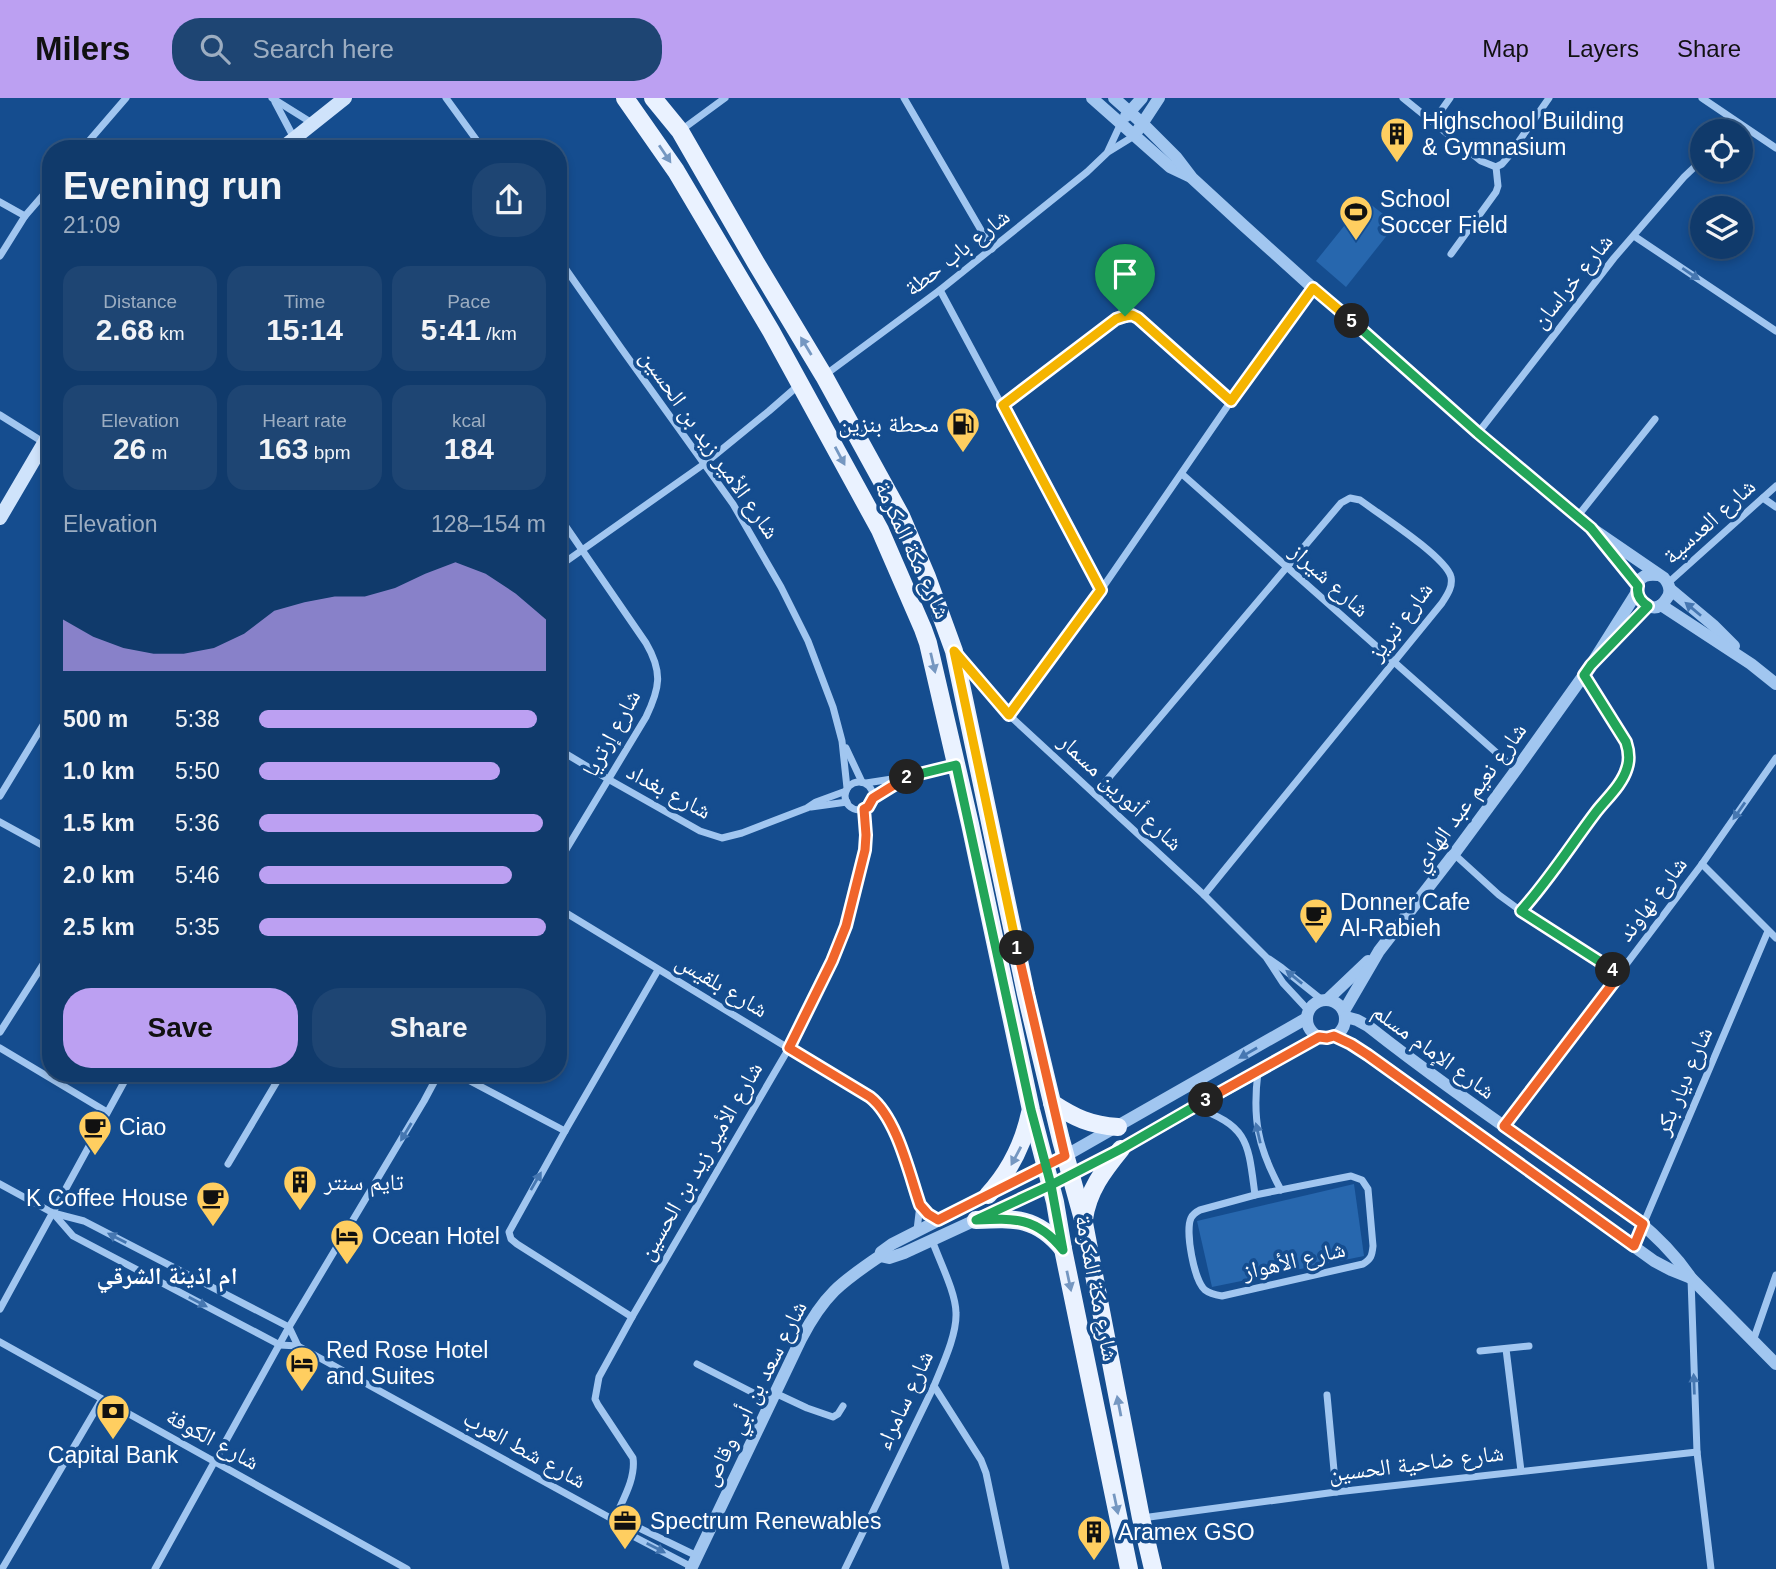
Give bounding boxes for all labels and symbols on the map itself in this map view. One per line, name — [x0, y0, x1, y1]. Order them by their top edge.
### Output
place label: Highschool Building & Gymnasium — [1422, 108, 1624, 160]
building icon: Highschool Building & Gymnasium — [1378, 115, 1416, 164]
one-way arrow — [658, 144, 671, 164]
place label: School Soccer Field — [1380, 186, 1508, 238]
sports icon: School Soccer Field — [1337, 193, 1375, 242]
street label: شارع باب حطة — [899, 203, 1016, 303]
street label: شارع خراسان — [1526, 229, 1620, 335]
pin — [1095, 244, 1155, 316]
one-way arrow — [1681, 267, 1700, 280]
pin: 5 — [1334, 304, 1370, 339]
one-way arrow — [800, 336, 812, 355]
street label: شارع الأمير زيد بن الحسين — [633, 344, 785, 545]
fuel station icon: محطة بنزين — [944, 405, 982, 454]
place label: محطة بنزين — [838, 411, 939, 438]
one-way arrow — [834, 447, 846, 466]
street label: شارع العدسية — [1658, 473, 1762, 571]
street label: شارع مكة المكرمة — [868, 477, 956, 624]
street label: شارع شيراز — [1283, 537, 1375, 624]
street label: شارع تبريز — [1362, 577, 1439, 667]
one-way arrow — [1685, 602, 1702, 617]
one-way arrow — [927, 653, 938, 675]
street label: شارع إرتريا — [577, 685, 647, 782]
street label: شارع نعيم عبد الهادي — [1406, 718, 1536, 880]
street label: شارع أنورين مسمار — [1052, 727, 1189, 857]
street label: شارع بغداد — [621, 758, 716, 826]
pin: 2 — [890, 760, 925, 794]
one-way arrow — [1732, 802, 1746, 820]
street label: شارع نهاوند — [1612, 852, 1694, 948]
place label: Donner Cafe Al-Rabieh — [1340, 889, 1470, 941]
cafe icon: Donner Cafe Al-Rabieh — [1297, 896, 1335, 945]
pin: 1 — [1000, 930, 1034, 966]
street label: شارع بلقيس — [670, 947, 773, 1024]
pin: 4 — [1596, 952, 1630, 988]
one-way arrow — [1286, 970, 1304, 985]
street label: شارع الإمام مسلم — [1366, 998, 1500, 1107]
street label: شارع ديار بكر — [1648, 1023, 1719, 1141]
one-way arrow — [1239, 1046, 1258, 1059]
street label: شارع الأمير زيد بن الحسين — [633, 1057, 769, 1266]
pin: 3 — [1188, 1082, 1224, 1118]
cafe icon: Ciao — [76, 1108, 114, 1157]
place label: Ciao — [119, 1114, 166, 1140]
one-way arrow — [1253, 1122, 1264, 1144]
one-way arrow — [399, 1123, 412, 1142]
one-way arrow — [1010, 1146, 1022, 1166]
building icon: تايم سنتر — [281, 1163, 319, 1212]
place label: تايم سنتر — [323, 1169, 404, 1198]
one-way arrow — [530, 1171, 542, 1191]
cafe icon: K Coffee House — [194, 1179, 232, 1228]
place label: K Coffee House — [26, 1185, 188, 1211]
street label: شارع مكة المكرمة — [1068, 1213, 1124, 1364]
hotel icon: Ocean Hotel — [328, 1217, 366, 1266]
place label: Ocean Hotel — [372, 1223, 500, 1249]
one-way arrow — [106, 1232, 126, 1244]
street label: شارع الأهواز — [1239, 1236, 1348, 1287]
district label: ام اذينة الشرقي — [97, 1262, 237, 1294]
one-way arrow — [1064, 1270, 1075, 1292]
one-way arrow — [188, 1296, 208, 1308]
street label: شارع سعد بن أبي وقاص — [696, 1296, 817, 1492]
place label: Red Rose Hotel and Suites — [326, 1337, 488, 1389]
hotel icon: Red Rose Hotel and Suites — [283, 1344, 321, 1393]
street label: شارع سامراء — [870, 1346, 940, 1455]
one-way arrow — [1689, 1373, 1700, 1395]
bank icon: Capital Bank — [94, 1392, 132, 1441]
one-way arrow — [1114, 1395, 1125, 1417]
street label: شارع الكوفة — [161, 1403, 264, 1477]
street label: شارع شط العرب — [458, 1405, 591, 1495]
street label: شارع ضاحية الحسين — [1327, 1439, 1505, 1489]
place label: Capital Bank — [48, 1442, 179, 1468]
one-way arrow — [1110, 1493, 1121, 1515]
office icon: Spectrum Renewables — [606, 1502, 644, 1551]
place label: Spectrum Renewables — [650, 1508, 881, 1534]
building icon: Aramex GSO — [1075, 1513, 1113, 1562]
place label: Aramex GSO — [1118, 1519, 1255, 1545]
one-way arrow — [646, 1541, 666, 1553]

